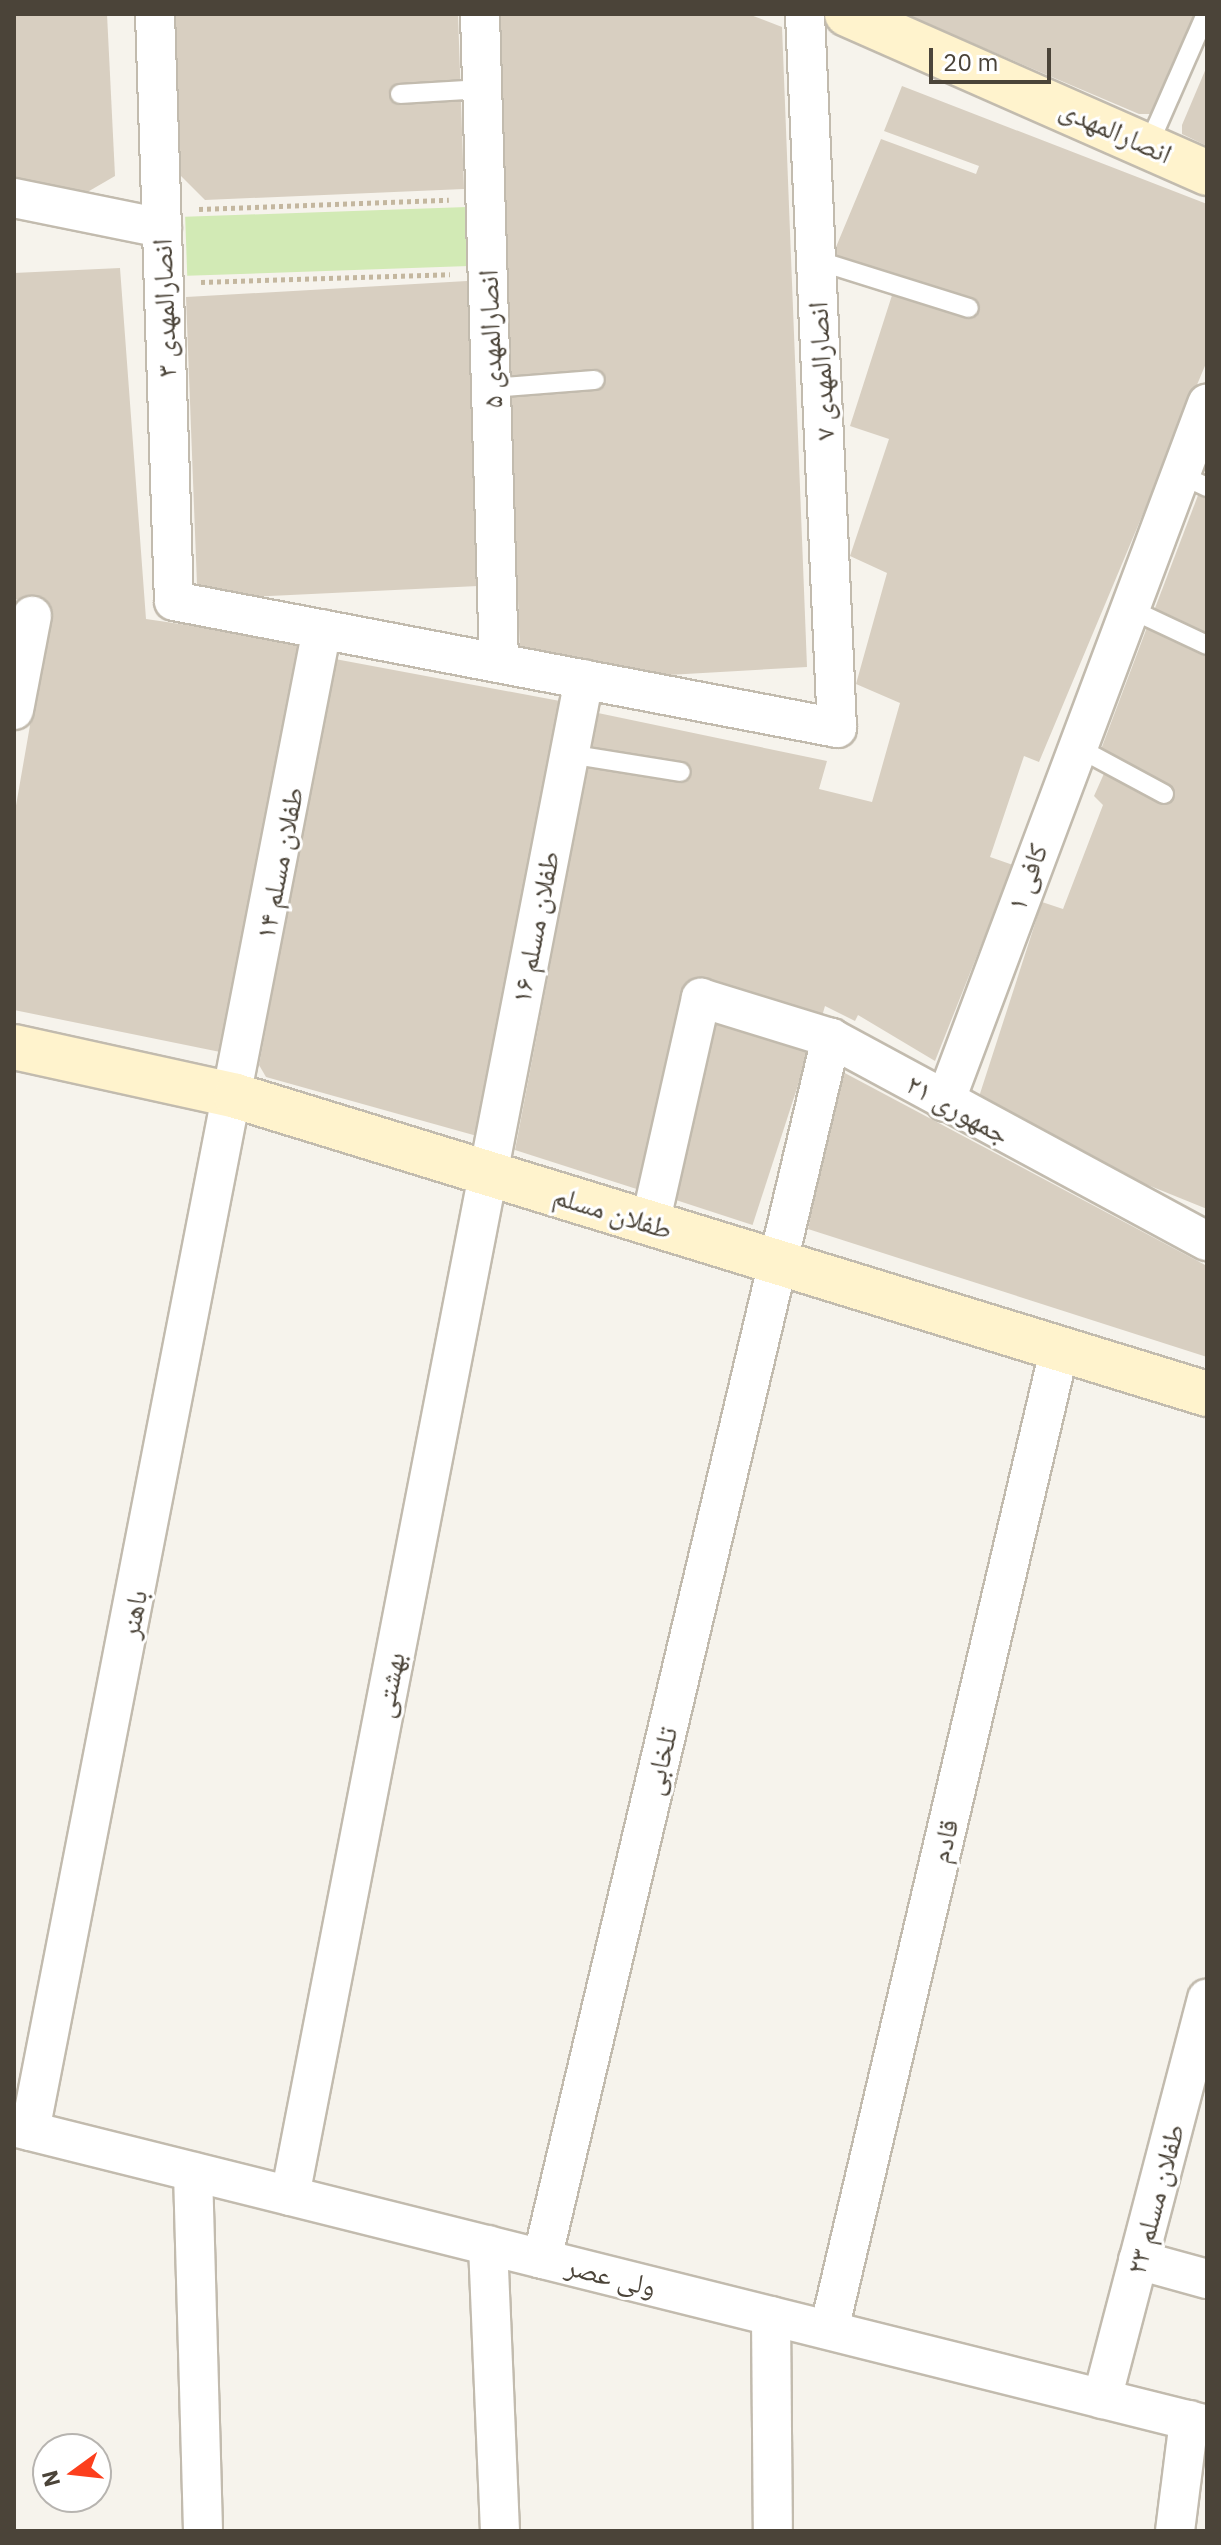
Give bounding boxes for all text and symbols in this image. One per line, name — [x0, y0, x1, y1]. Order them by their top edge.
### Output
scale bar — [933, 32, 1055, 82]
text: 20 m — [943, 46, 998, 78]
street label: انصارالمهدی — [1055, 91, 1177, 171]
street label: انصارالمهدی ۳ — [145, 238, 183, 378]
street label: انصارالمهدی ۵ — [471, 269, 509, 409]
street label: انصارالمهدی ۷ — [801, 301, 841, 441]
street label: طفلان مسلم ۱۴ — [248, 784, 310, 942]
street label: کافی ۱ — [999, 839, 1055, 915]
street label: طفلان مسلم ۱۶ — [504, 848, 566, 1006]
street label: جمهوری ۲۱ — [900, 1067, 1016, 1151]
street label: طفلان مسلم — [550, 1178, 676, 1246]
street label: باهنر — [112, 1587, 154, 1641]
street label: بهشتی — [366, 1649, 412, 1721]
street label: تلخابی — [636, 1724, 684, 1798]
street label: قادم — [923, 1816, 965, 1866]
street label: طفلان مسلم ۲۳ — [1119, 2120, 1191, 2278]
street label: ولی عصر — [562, 2249, 660, 2303]
north arrow — [32, 2433, 112, 2513]
text: N — [34, 2467, 66, 2490]

